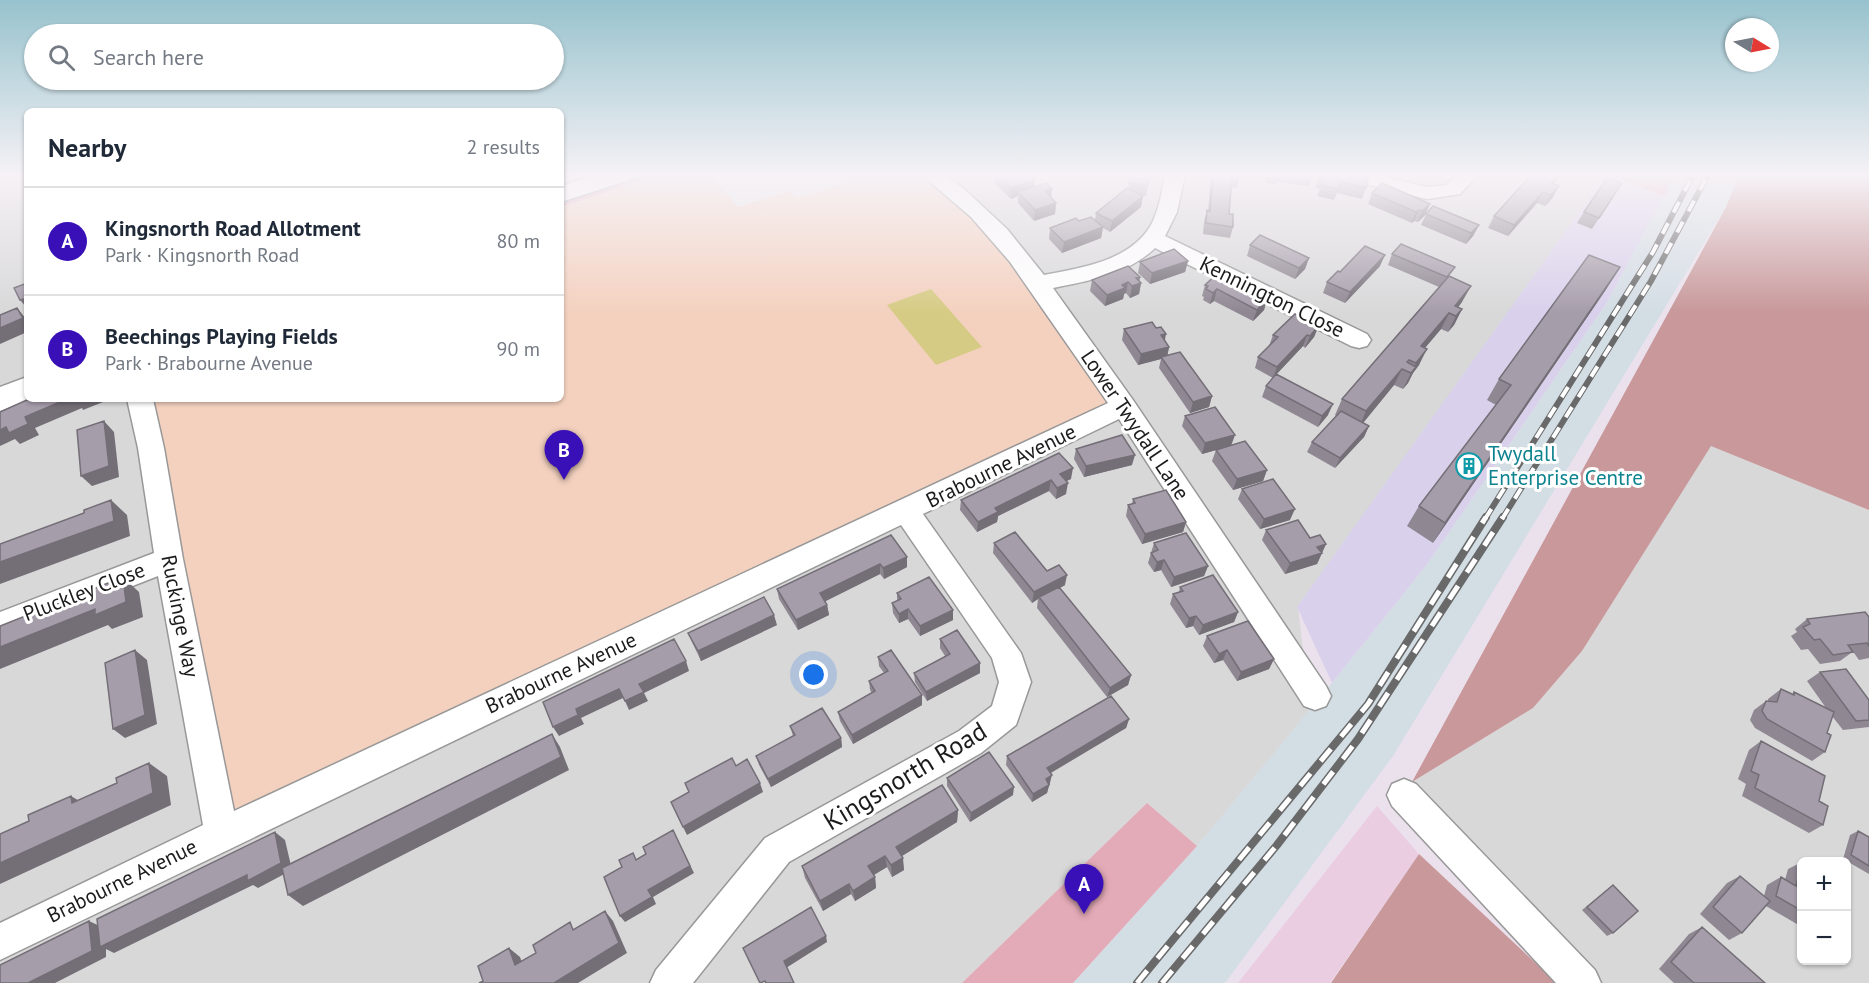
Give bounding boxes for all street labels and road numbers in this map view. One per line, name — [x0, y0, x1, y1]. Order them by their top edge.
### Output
street label: Kennington Close — [1195, 250, 1349, 343]
street label: Lower Twydall Lane — [1075, 344, 1196, 505]
street label: Brabourne Avenue — [921, 418, 1080, 514]
street label: Ruckinge Way — [155, 552, 206, 680]
street label: Pluckley Close — [19, 556, 149, 627]
street label: Brabourne Avenue — [481, 626, 641, 719]
street label: Kingsnorth Road — [817, 714, 992, 837]
street label: Brabourne Avenue — [42, 833, 201, 929]

